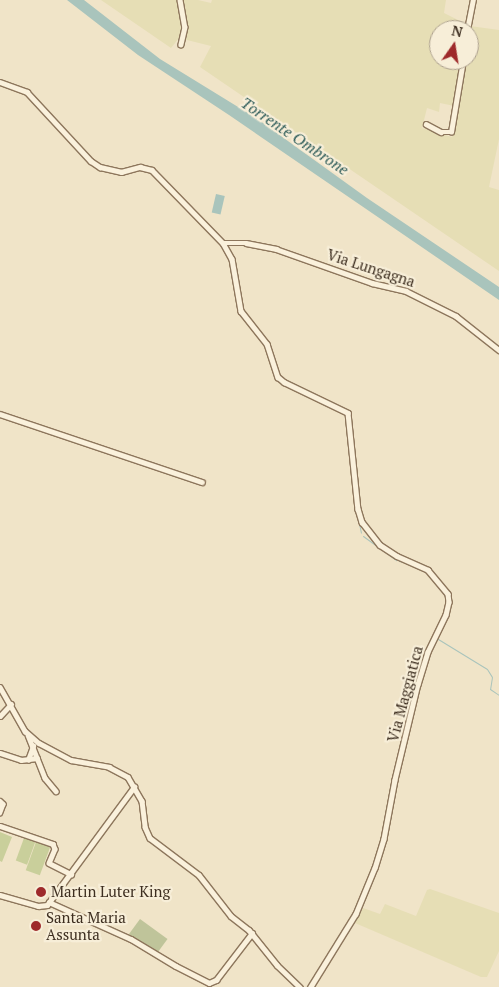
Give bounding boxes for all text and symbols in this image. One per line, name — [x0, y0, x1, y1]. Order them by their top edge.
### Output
north arrow — [429, 20, 479, 70]
text: N — [450, 20, 465, 41]
water label: Torrente Ombrone — [237, 93, 353, 179]
street label: Via Lungagna — [325, 245, 417, 291]
street label: Via Maggiatica — [383, 644, 427, 744]
place label: Martin Luter King — [51, 883, 170, 901]
marker: Martin Luter King — [35, 886, 47, 898]
place label: Santa Maria Assunta — [46, 908, 126, 943]
marker: Santa Maria Assunta — [30, 920, 42, 932]

